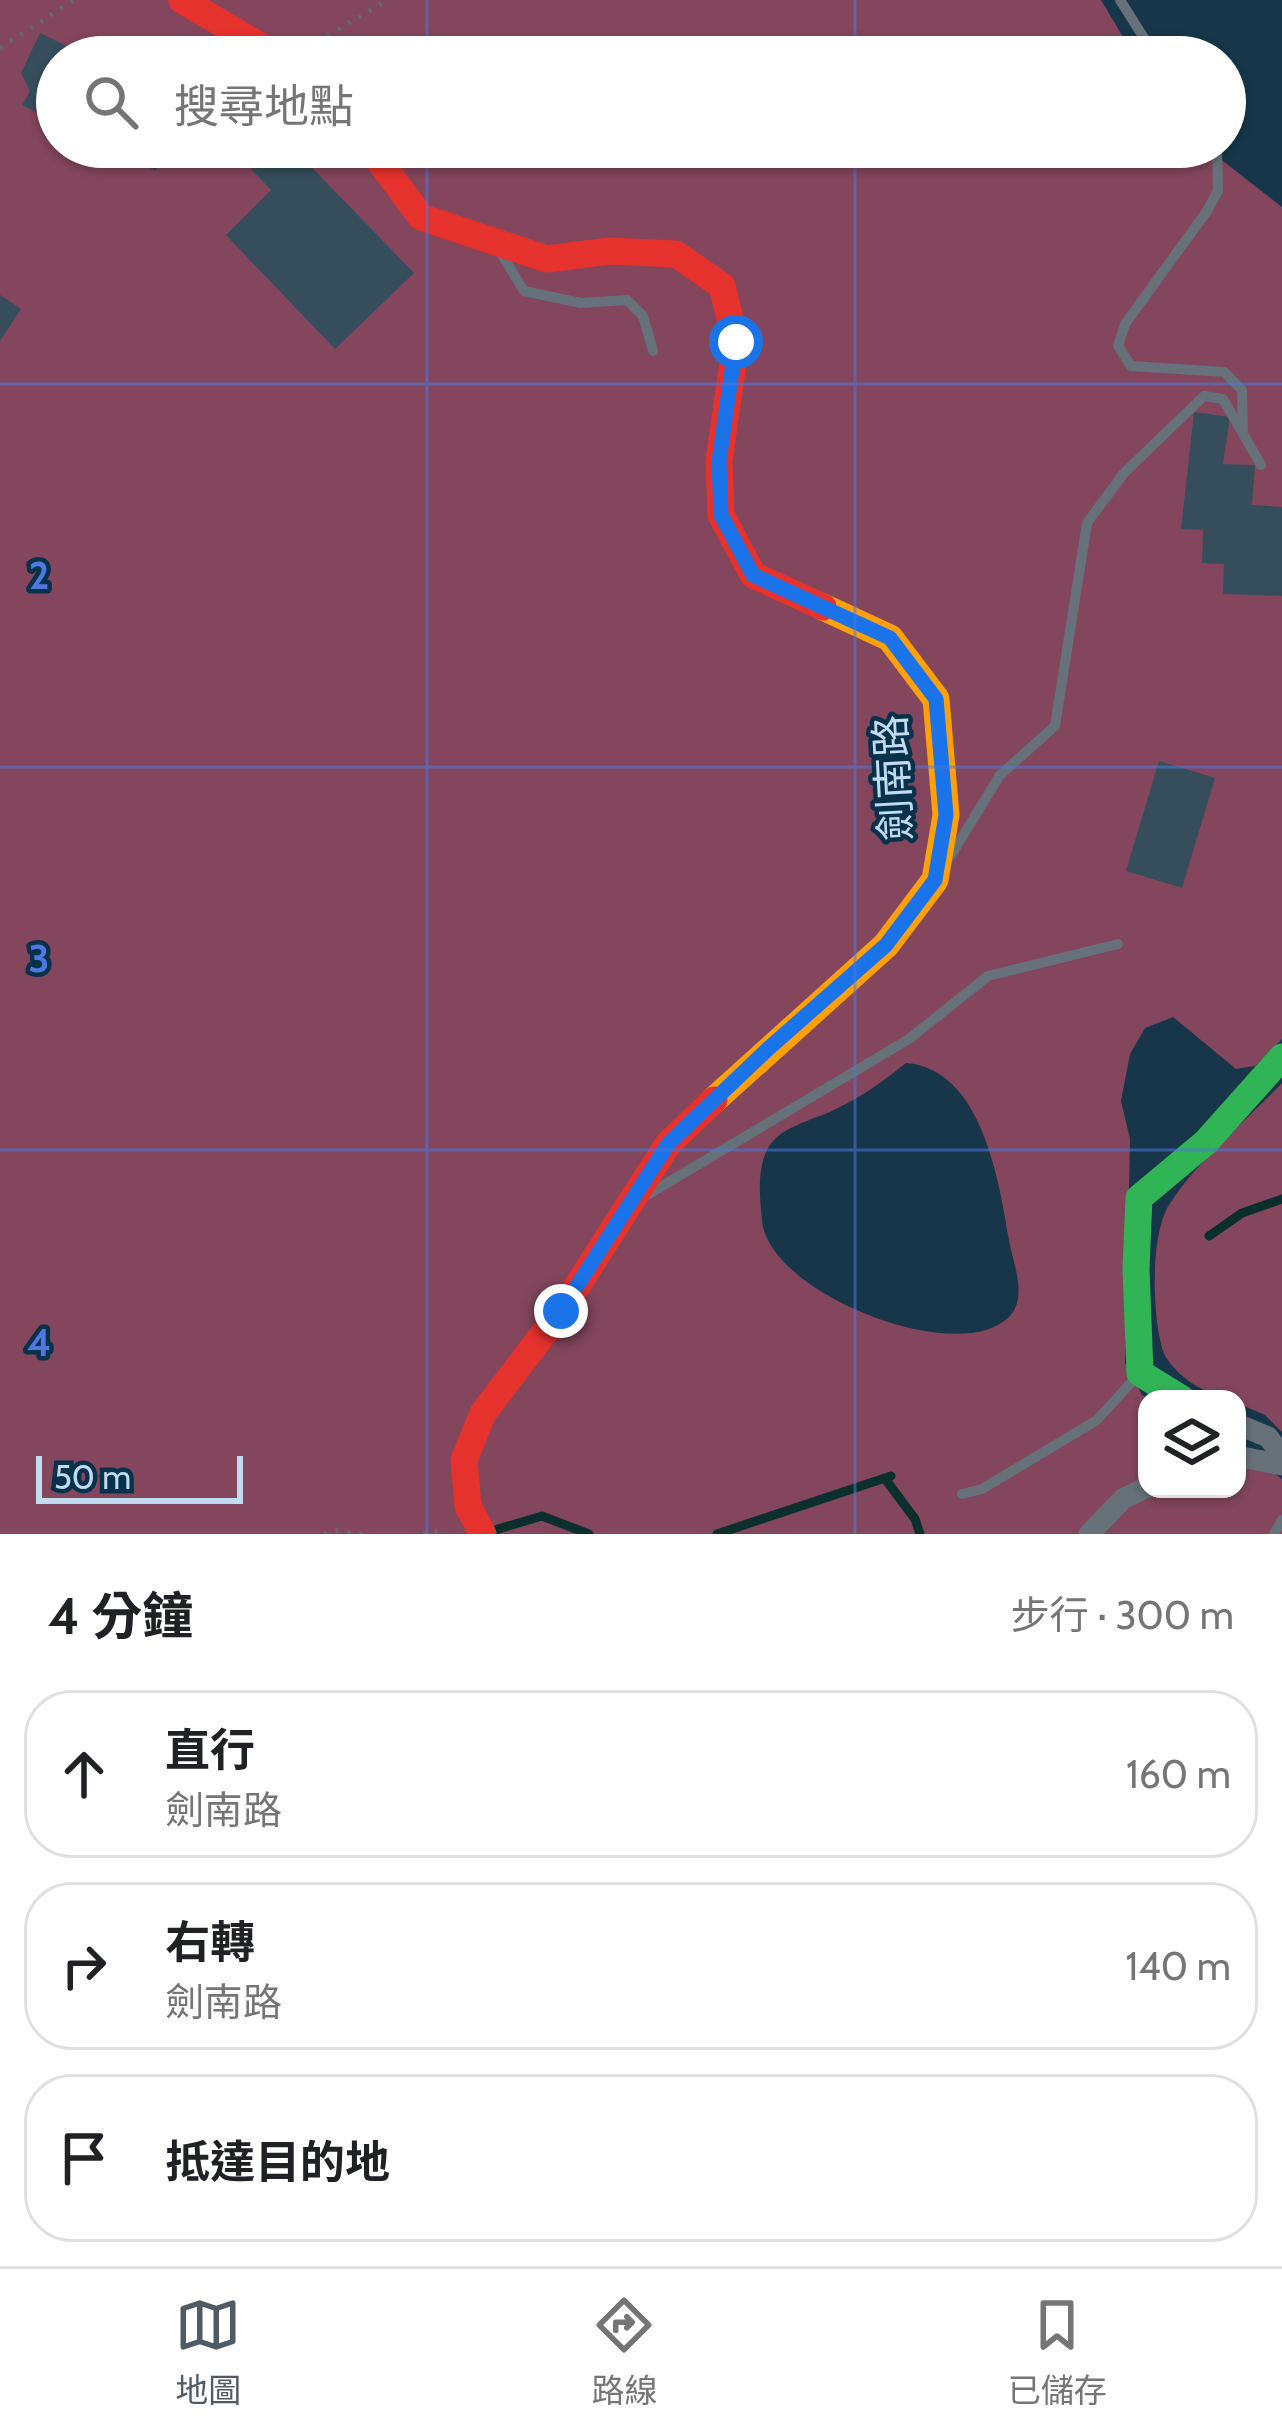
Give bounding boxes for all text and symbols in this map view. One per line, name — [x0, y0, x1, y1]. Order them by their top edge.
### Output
search box — [36, 36, 1246, 168]
icon: search — [78, 69, 144, 135]
text: 搜尋地點 — [174, 79, 354, 133]
route start — [709, 315, 763, 369]
text: 2 — [29, 551, 49, 599]
street label: 劍南路 — [864, 714, 922, 842]
text: 3 — [28, 934, 50, 982]
route end — [534, 1284, 588, 1338]
text: 4 — [27, 1318, 51, 1366]
map controls — [1138, 1390, 1246, 1498]
button: layers — [1138, 1390, 1246, 1498]
scale bar — [36, 1450, 243, 1503]
text: 50 m — [54, 1457, 131, 1497]
text: 4 分鐘 — [48, 1585, 193, 1647]
text: 步行 · 300 m — [1011, 1591, 1234, 1639]
text: 直行 — [165, 1723, 255, 1777]
icon: ahead — [51, 1741, 117, 1807]
text: 160 m — [1126, 1750, 1231, 1798]
text: 劍南路 — [165, 1786, 282, 1834]
text: 右轉 — [165, 1915, 255, 1969]
icon: right — [51, 1933, 117, 1999]
text: 140 m — [1126, 1942, 1231, 1990]
text: 劍南路 — [165, 1978, 282, 2026]
icon: arrive — [51, 2125, 117, 2191]
text: 抵達目的地 — [165, 2135, 390, 2189]
tab: 地圖 — [175, 2292, 241, 2412]
tab: 路線 — [591, 2292, 657, 2412]
tab: 已儲存 — [1008, 2292, 1107, 2412]

